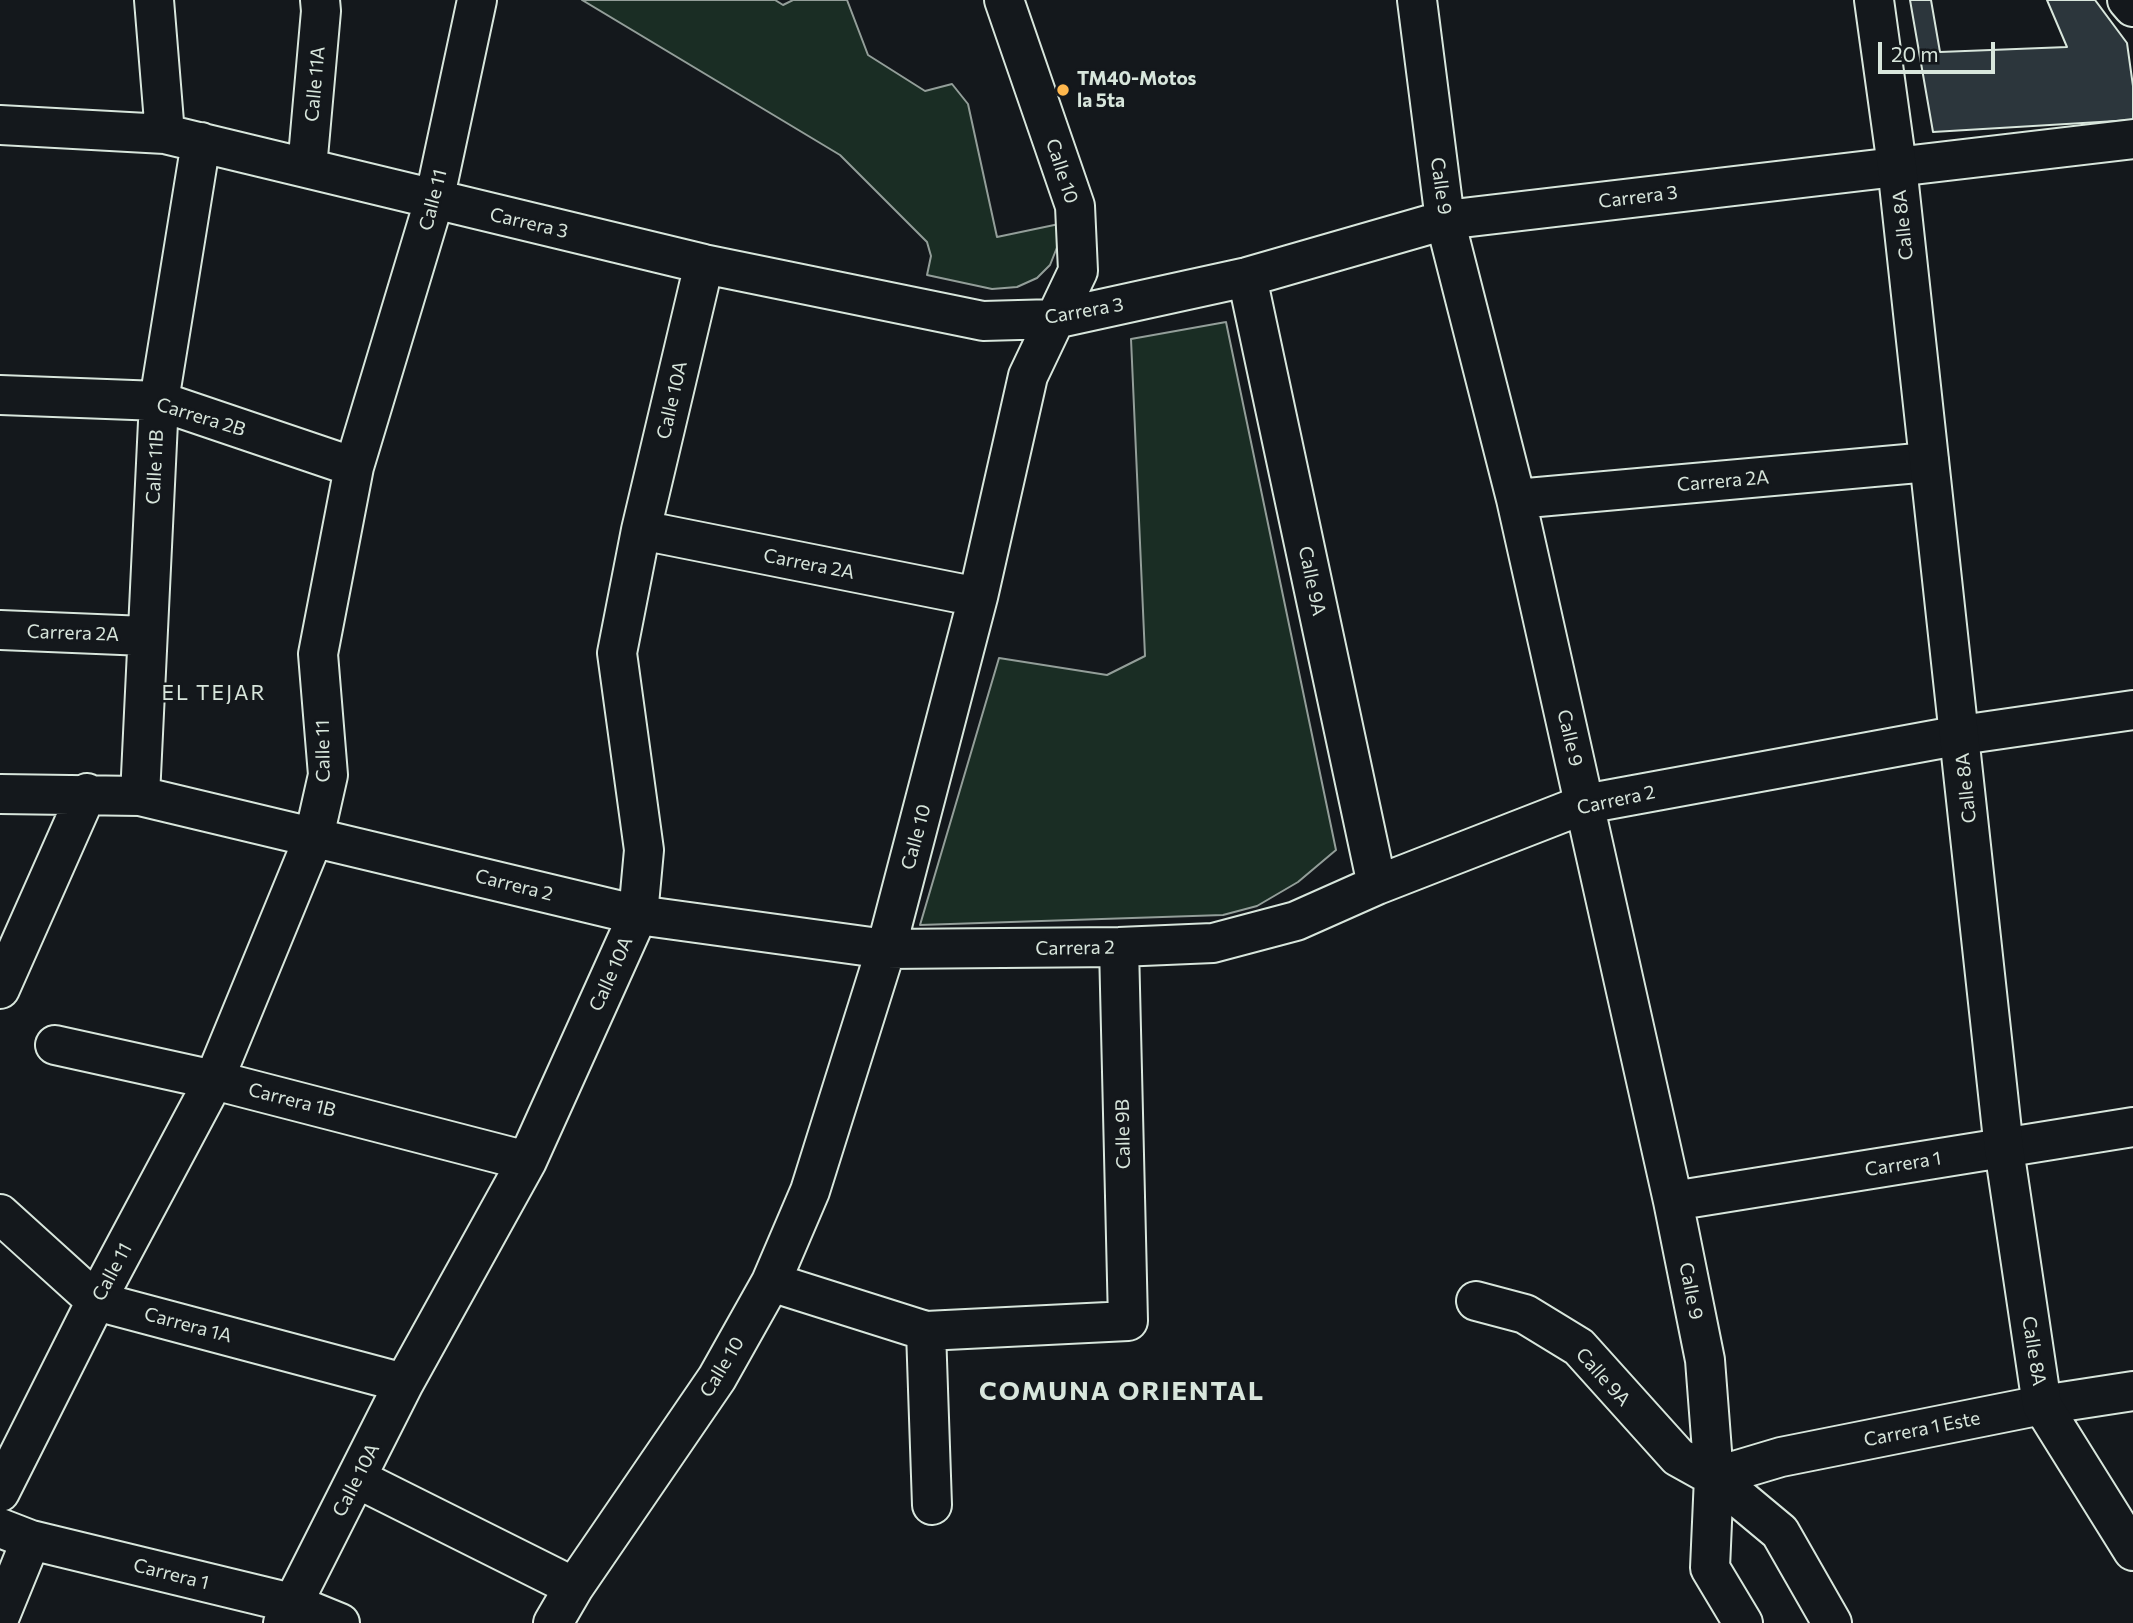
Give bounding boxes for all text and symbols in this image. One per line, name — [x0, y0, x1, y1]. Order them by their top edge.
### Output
scale bar — [1881, 28, 1998, 72]
text: 20 m — [1891, 41, 1939, 66]
street label: Calle 11A — [300, 45, 330, 123]
place label: TM40-Motos la 5ta — [1077, 68, 1196, 112]
marker: TM40-Motos la 5ta — [1055, 82, 1071, 98]
street label: Calle 10 — [1041, 136, 1083, 206]
street label: Calle 9 — [1426, 156, 1456, 216]
street label: Calle 11 — [414, 167, 452, 233]
street label: Carrera 3 — [1597, 181, 1679, 213]
street label: Calle 8A — [1888, 189, 1918, 261]
street label: Carrera 3 — [488, 203, 570, 243]
street label: Carrera 3 — [1043, 293, 1125, 329]
street label: Calle 10A — [652, 359, 692, 441]
street label: Carrera 2B — [154, 393, 248, 441]
street label: Calle 11B — [142, 429, 168, 505]
street label: Carrera 2A — [1676, 466, 1770, 496]
street label: Carrera 2A — [761, 544, 857, 584]
street label: Calle 9A — [1294, 544, 1330, 618]
street label: Carrera 2A — [26, 620, 120, 646]
district label: EL TEJAR — [162, 680, 266, 706]
street label: Calle 9 — [1552, 707, 1588, 769]
street label: Calle 11 — [311, 720, 335, 782]
street label: Calle 8A — [1951, 752, 1981, 824]
street label: Carrera 2 — [1575, 781, 1657, 819]
street label: Calle 10 — [896, 802, 936, 872]
street label: Carrera 2 — [473, 864, 555, 906]
street label: Calle 10A — [584, 933, 638, 1015]
street label: Carrera 2 — [1035, 936, 1115, 960]
street label: Carrera 1B — [246, 1078, 338, 1122]
street label: Calle 9B — [1111, 1099, 1135, 1169]
street label: Carrera 1 — [1863, 1147, 1943, 1181]
street label: Calle 11 — [87, 1239, 137, 1305]
street label: Calle 9 — [1674, 1260, 1708, 1322]
street label: Carrera 1A — [142, 1302, 234, 1348]
street label: Calle 8A — [2017, 1314, 2051, 1388]
street label: Calle 10 — [695, 1333, 749, 1401]
street label: Calle 9A — [1571, 1343, 1635, 1411]
district label: COMUNA ORIENTAL — [981, 1375, 1263, 1407]
street label: Carrera 1 Este — [1862, 1407, 1982, 1451]
street label: Calle 10A — [328, 1439, 384, 1521]
street label: Carrera 1 — [131, 1554, 211, 1594]

